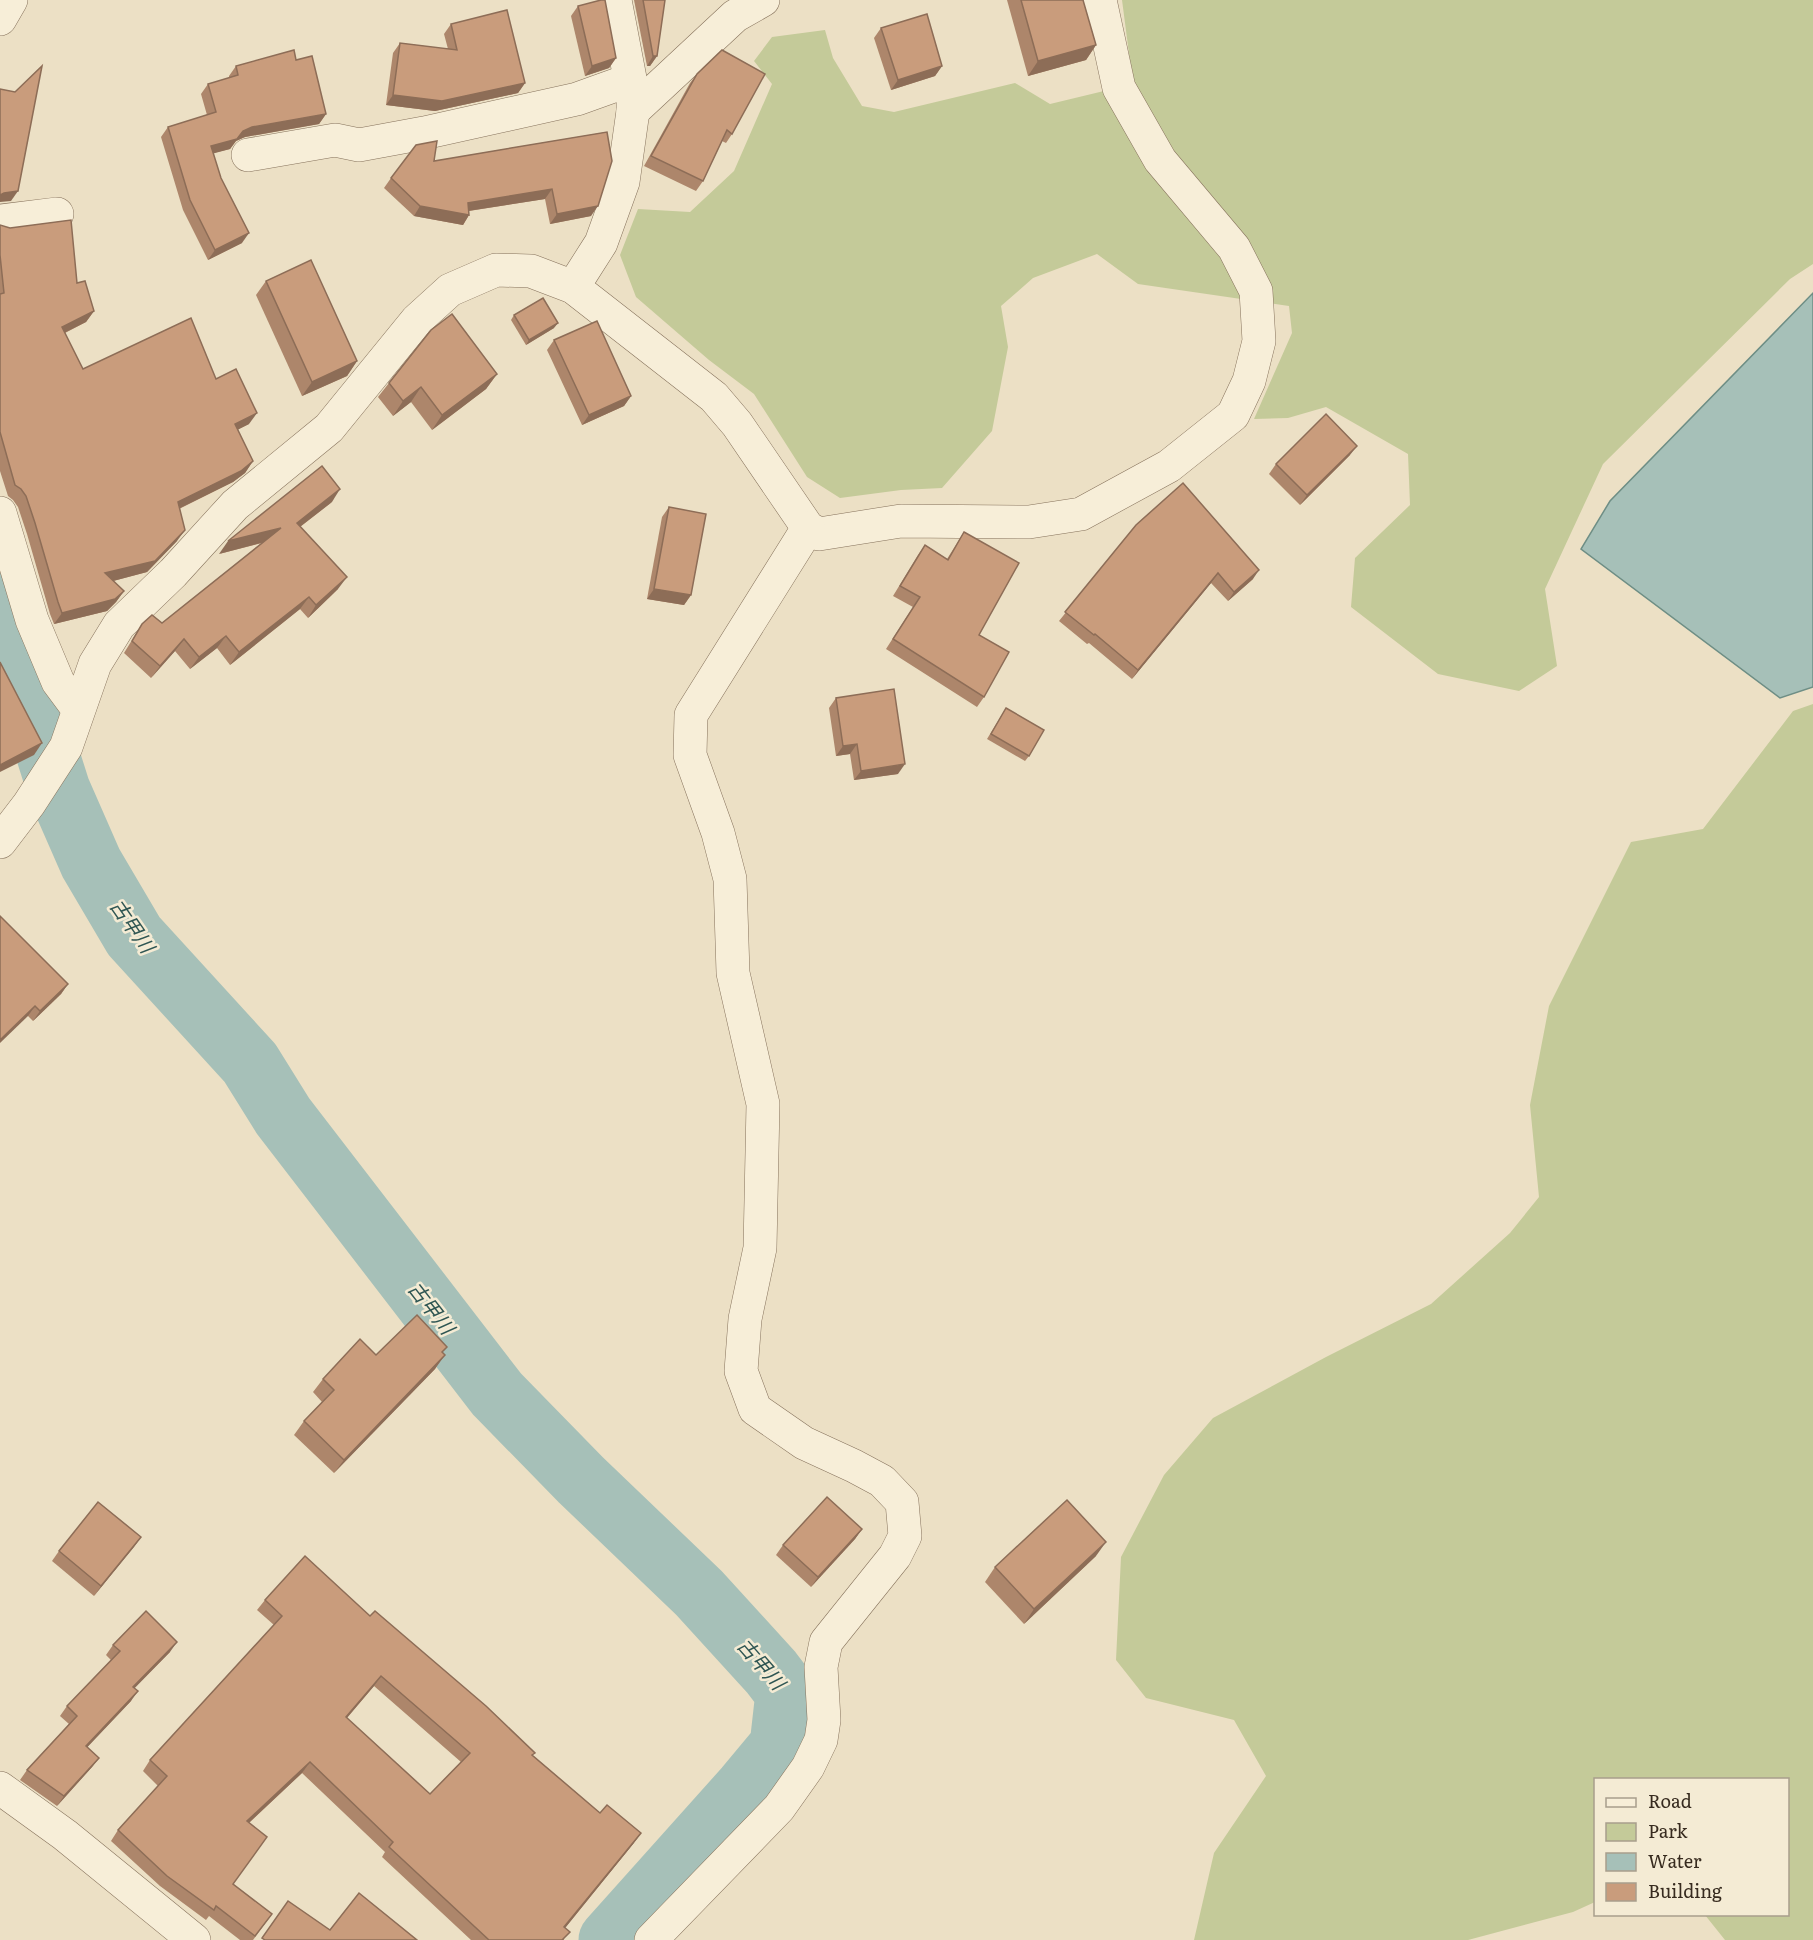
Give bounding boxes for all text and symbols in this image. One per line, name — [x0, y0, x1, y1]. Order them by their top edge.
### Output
water label: 古甲川 — [104, 892, 164, 960]
water label: 古甲川 — [402, 1274, 464, 1341]
water label: 古甲川 — [732, 1630, 795, 1697]
legend — [1594, 1778, 1789, 1916]
text: Road — [1648, 1787, 1692, 1814]
text: Park — [1648, 1817, 1689, 1844]
text: Water — [1648, 1847, 1702, 1874]
text: Building — [1648, 1877, 1723, 1904]

